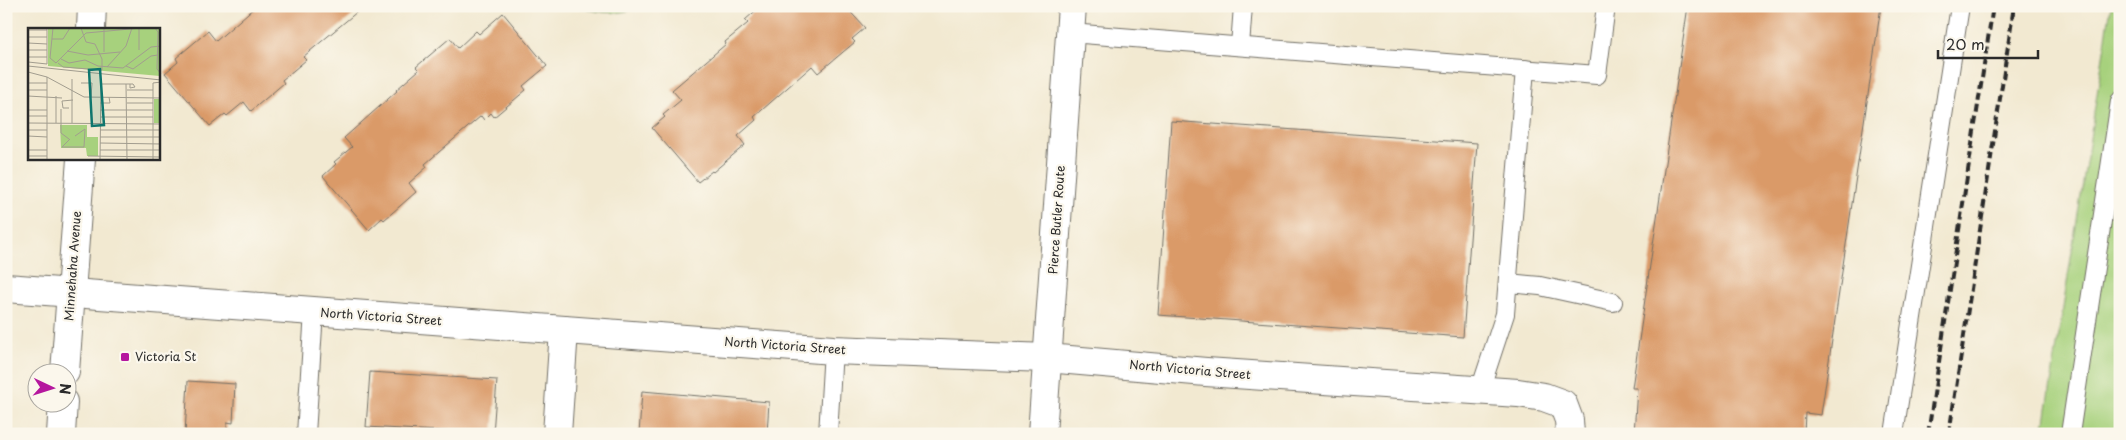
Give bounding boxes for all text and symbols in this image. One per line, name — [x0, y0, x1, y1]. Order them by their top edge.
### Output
inset map — [28, 28, 160, 160]
scale bar — [1938, 28, 2038, 60]
text: 20 m — [1946, 32, 1985, 55]
street label: Pierce Butler Route — [1043, 164, 1069, 275]
street label: Minnehaha Avenue — [59, 210, 85, 322]
street label: North Victoria Street — [320, 303, 443, 329]
street label: North Victoria Street — [724, 332, 847, 358]
place label: Victoria St — [135, 347, 197, 365]
marker: Victoria St — [119, 351, 131, 363]
street label: North Victoria Street — [1129, 355, 1252, 383]
north arrow — [28, 362, 78, 412]
text: N — [55, 383, 76, 395]

